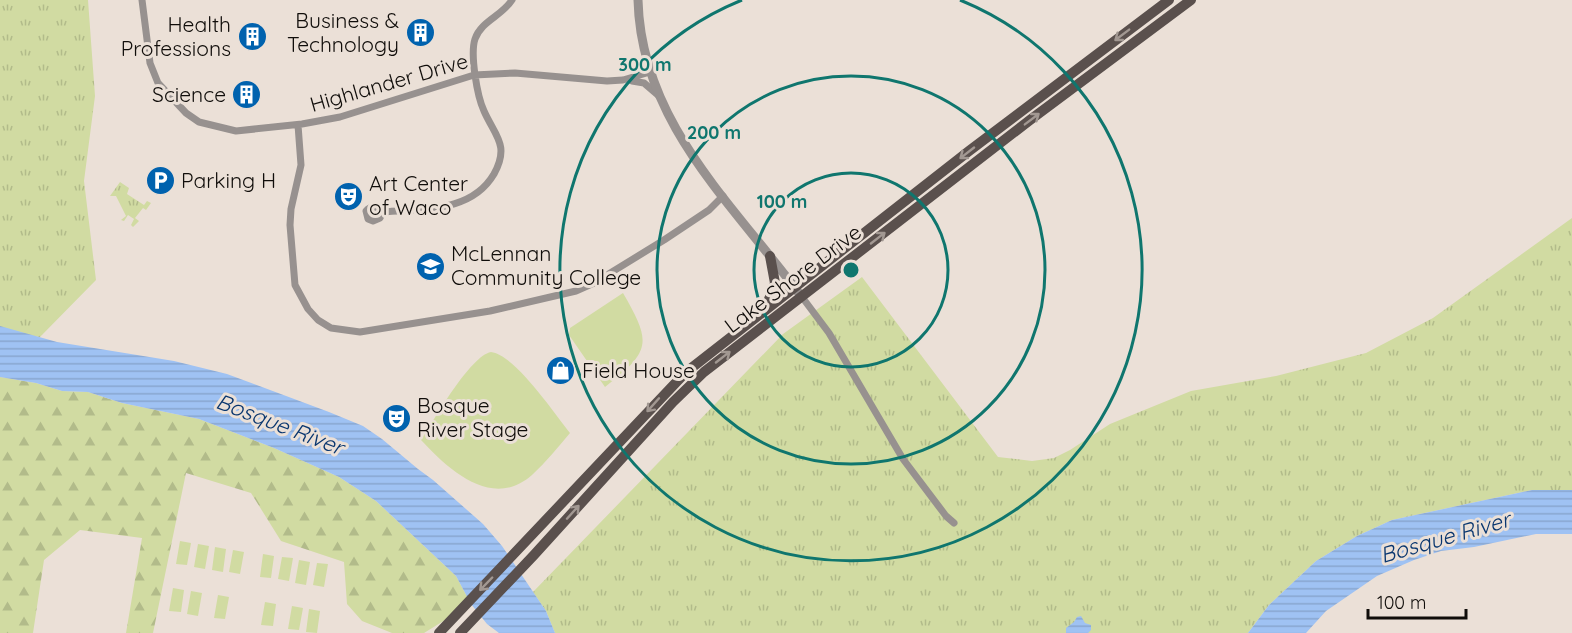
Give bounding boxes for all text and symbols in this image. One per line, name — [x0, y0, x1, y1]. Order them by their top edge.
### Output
place label: Business & Technology — [287, 7, 399, 57]
place label: Health Professions — [121, 11, 231, 61]
building icon: Business & Technology — [404, 17, 436, 49]
building icon: Health Professions — [236, 21, 268, 53]
one-way arrow — [1115, 29, 1131, 41]
street label: Highlander Drive — [307, 47, 471, 117]
text: 300 m — [618, 53, 672, 76]
building icon: Science — [231, 79, 263, 111]
place label: Science — [152, 81, 226, 107]
one-way arrow — [1024, 112, 1040, 125]
text: 200 m — [687, 121, 741, 144]
one-way arrow — [959, 146, 975, 159]
parking icon: Parking H — [144, 165, 176, 197]
place label: Parking H — [181, 167, 276, 193]
place label: Art Center of Waco — [369, 170, 468, 220]
theatre icon: Art Center of Waco — [332, 180, 364, 212]
text: 100 m — [757, 190, 807, 213]
street label: Lake Shore Drive — [719, 218, 866, 338]
one-way arrow — [870, 232, 886, 245]
place label: McLennan Community College — [451, 240, 641, 290]
school or university icon: McLennan Community College — [414, 250, 446, 282]
centre of rings — [841, 260, 861, 280]
one-way arrow — [715, 350, 731, 363]
shop icon: Field House — [545, 355, 577, 387]
place label: Field House — [582, 357, 695, 383]
water label: Bosque River — [212, 387, 350, 462]
place label: Bosque River Stage — [417, 392, 528, 442]
one-way arrow — [646, 397, 660, 412]
theatre icon: Bosque River Stage — [380, 402, 412, 434]
water label: Bosque River — [1377, 504, 1516, 569]
one-way arrow — [566, 505, 580, 520]
one-way arrow — [479, 576, 493, 591]
scale bar — [1368, 582, 1466, 620]
text: 100 m — [1377, 591, 1426, 614]

